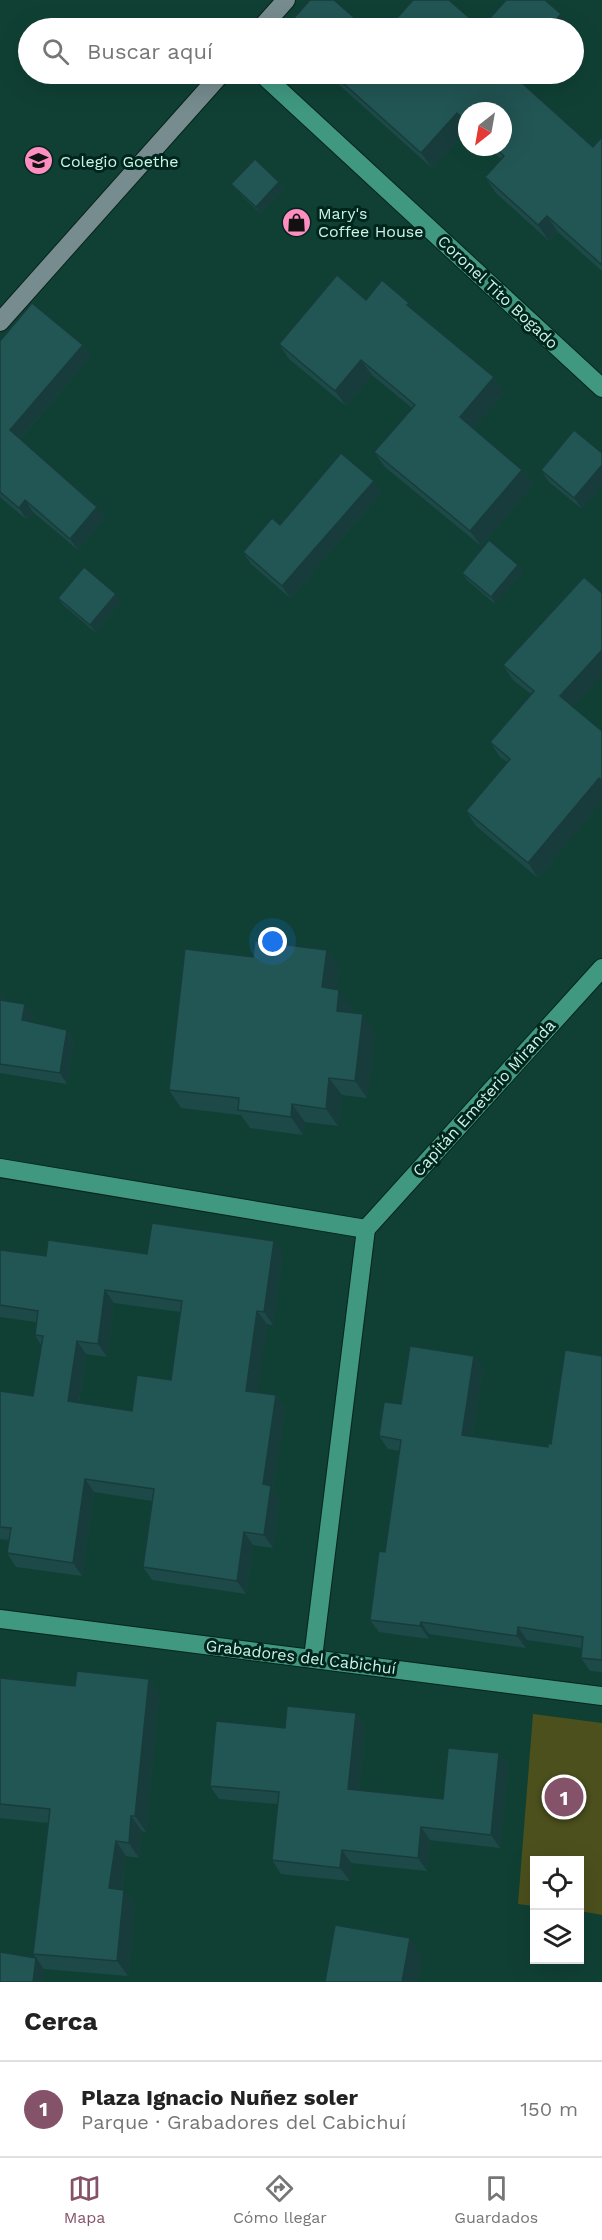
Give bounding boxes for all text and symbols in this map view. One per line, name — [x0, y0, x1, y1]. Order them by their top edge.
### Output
search box — [18, 18, 584, 84]
icon: search — [39, 35, 72, 68]
text: Buscar aquí — [87, 39, 213, 64]
north arrow — [458, 102, 512, 156]
school or university icon: Colegio Goethe — [23, 145, 55, 177]
place label: Colegio Goethe — [60, 152, 179, 171]
place label: Mary's Coffee House — [318, 204, 423, 241]
shop icon: Mary's Coffee House — [281, 206, 313, 238]
street label: Coronel Tito Bogado — [434, 231, 562, 353]
your location — [258, 927, 287, 956]
street label: Capitán Emeterio Miranda — [409, 1016, 559, 1180]
street label: Grabadores del Cabichuí — [205, 1636, 397, 1678]
pin: 1 — [544, 1774, 584, 1820]
map controls — [530, 1856, 584, 1964]
button: locate — [530, 1856, 584, 1910]
button: layers — [530, 1910, 584, 1964]
text: Cerca — [24, 2006, 98, 2036]
text: Plaza Ignacio Nuñez soler — [81, 2085, 358, 2110]
text: 1 — [39, 2097, 48, 2121]
text: 150 m — [520, 2097, 578, 2121]
text: Parque · Grabadores del Cabichuí — [81, 2110, 406, 2134]
tab: Mapa — [64, 2172, 105, 2227]
tab: Cómo llegar — [233, 2172, 327, 2227]
tab: Guardados — [454, 2172, 538, 2227]

